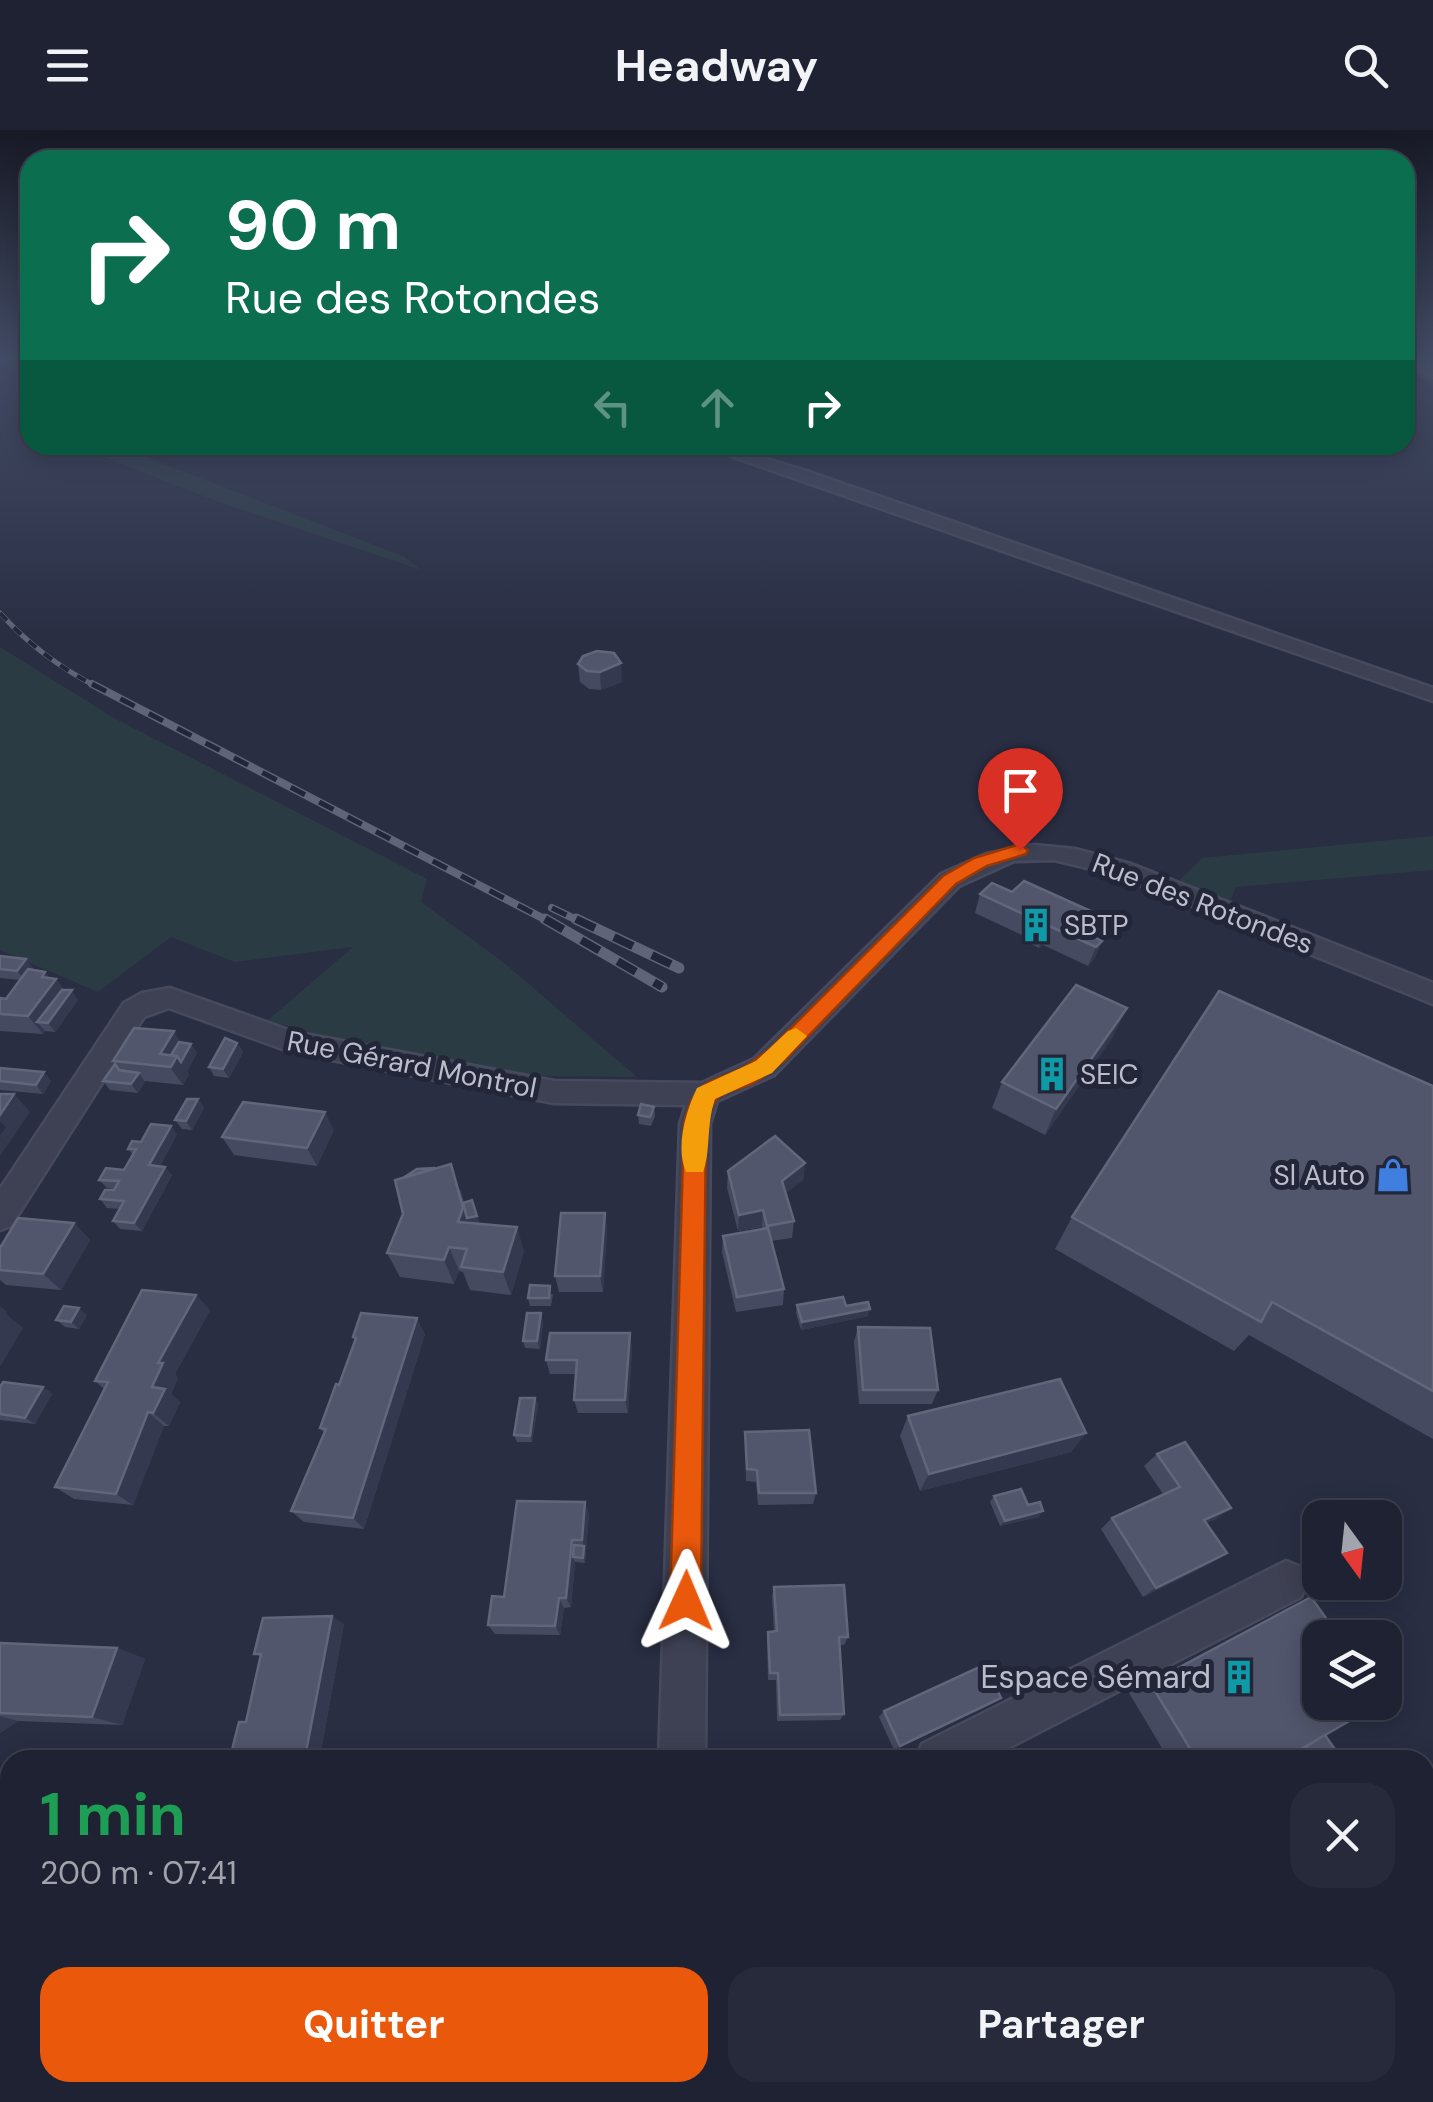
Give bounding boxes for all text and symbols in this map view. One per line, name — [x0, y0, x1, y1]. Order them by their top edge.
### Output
text: Headway — [615, 36, 818, 95]
icon: menu — [40, 38, 95, 93]
icon: search — [1338, 38, 1393, 93]
text: 90 m — [225, 180, 401, 271]
icon: right — [60, 190, 190, 320]
text: Rue des Rotondes — [225, 268, 600, 327]
icon: left — [585, 380, 640, 435]
icon: ahead — [690, 380, 745, 435]
icon: right — [795, 380, 850, 435]
pin — [978, 748, 1063, 851]
icon: arrive — [993, 763, 1048, 818]
street label: Rue des Rotondes — [1087, 844, 1318, 963]
building icon: SBTP — [1017, 906, 1055, 944]
place label: SBTP — [1064, 907, 1129, 944]
street label: Rue Gérard Montrol — [284, 1022, 540, 1107]
building icon: SEIC — [1033, 1055, 1071, 1093]
place label: SEIC — [1080, 1056, 1139, 1093]
shop icon: Sl Auto — [1374, 1156, 1412, 1194]
place label: Sl Auto — [1274, 1157, 1365, 1194]
north arrow — [1302, 1500, 1402, 1600]
map controls — [1302, 1500, 1402, 1720]
position arrow — [634, 1549, 738, 1653]
button: layers — [1302, 1620, 1402, 1720]
place label: Espace Sémard — [980, 1656, 1211, 1698]
building icon: Espace Sémard — [1220, 1658, 1258, 1696]
text: 1 min — [40, 1775, 186, 1854]
button: close — [1290, 1783, 1395, 1888]
text: 200 m · 07:41 — [40, 1852, 237, 1894]
button: Quitter — [40, 1967, 708, 2082]
button: Partager — [728, 1967, 1395, 2082]

